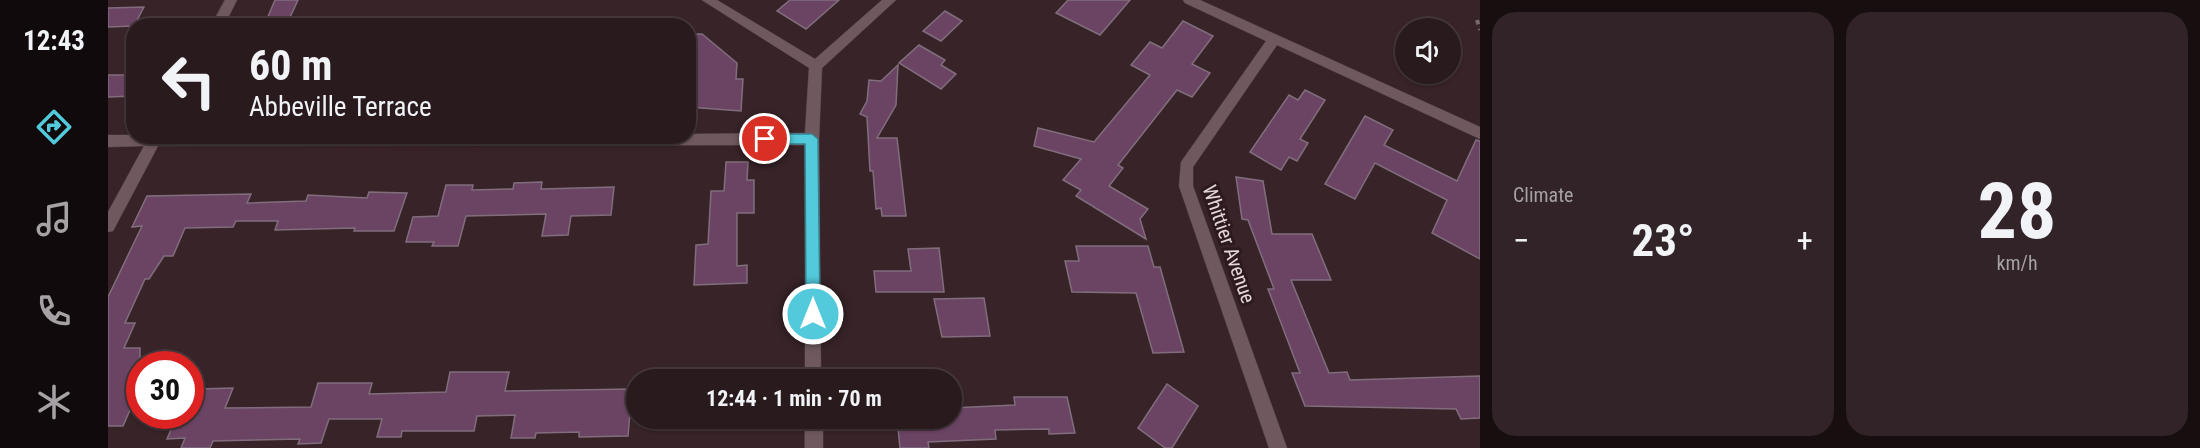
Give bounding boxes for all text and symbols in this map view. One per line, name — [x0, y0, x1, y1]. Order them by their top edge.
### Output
map controls — [1395, 18, 1461, 84]
button: sound — [1395, 18, 1461, 84]
text: 12:43 — [23, 25, 85, 57]
text: 60 m — [249, 41, 332, 90]
icon: left — [150, 42, 228, 120]
text: Abbeville Terrace — [249, 91, 432, 123]
icon: directions — [33, 106, 75, 148]
pin — [739, 113, 790, 164]
icon: arrive — [748, 122, 781, 155]
text: 28 — [1978, 166, 2056, 257]
street label: Whittier Avenue — [1198, 182, 1260, 306]
text: Climate — [1513, 183, 1573, 207]
icon: music — [33, 198, 75, 240]
text: 23° — [1632, 214, 1695, 267]
text: − — [1513, 221, 1530, 260]
text: + — [1797, 221, 1813, 260]
text: km/h — [1996, 251, 2038, 275]
position arrow — [781, 282, 845, 346]
icon: phone — [33, 290, 75, 332]
speed limit sign: 30 — [126, 351, 204, 429]
icon: climate — [33, 381, 75, 423]
text: 12:44 · 1 min · 70 m — [706, 386, 882, 411]

